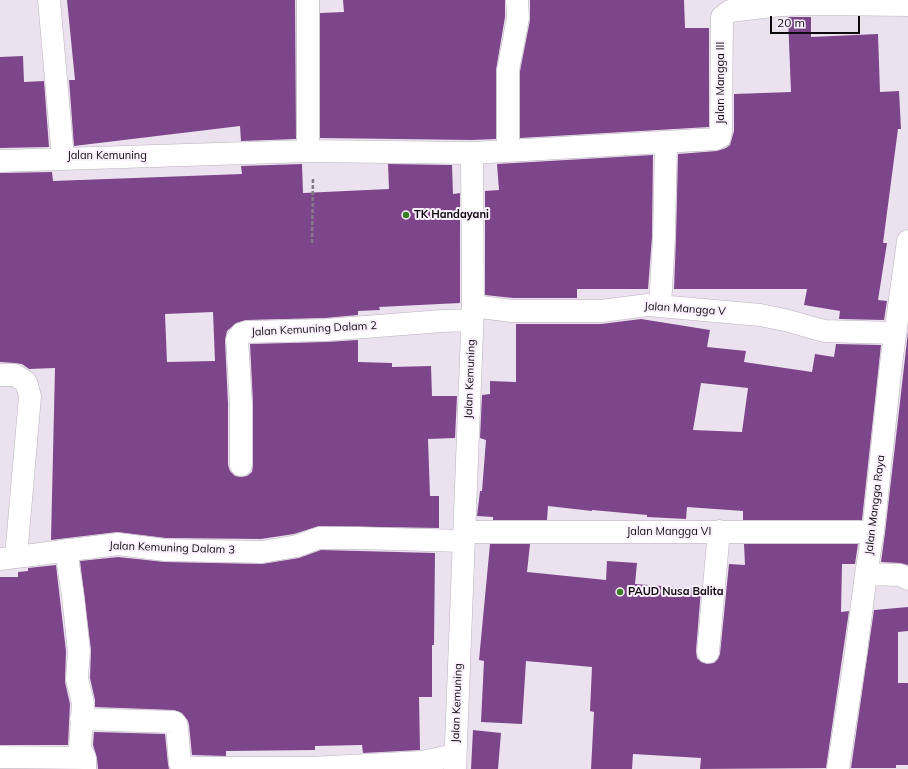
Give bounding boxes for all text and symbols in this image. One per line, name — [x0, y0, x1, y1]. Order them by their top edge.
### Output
scale bar — [772, 8, 862, 34]
text: 20 m — [777, 15, 805, 30]
street label: Jalan Mangga III — [714, 42, 728, 124]
street label: Jalan Kemuning — [67, 149, 147, 163]
place label: TK Handayani — [414, 208, 489, 222]
marker: TK Handayani — [401, 210, 411, 220]
street label: Jalan Mangga V — [644, 300, 726, 318]
street label: Jalan Kemuning Dalam 2 — [251, 319, 377, 339]
street label: Jalan Kemuning — [462, 339, 478, 419]
street label: Jalan Mangga Raya — [862, 454, 888, 556]
street label: Jalan Mangga VI — [627, 525, 711, 539]
street label: Jalan Kemuning Dalam 3 — [109, 539, 235, 557]
place label: PAUD Nusa Balita — [628, 585, 724, 599]
marker: PAUD Nusa Balita — [615, 587, 625, 597]
street label: Jalan Kemuning — [449, 663, 465, 743]

